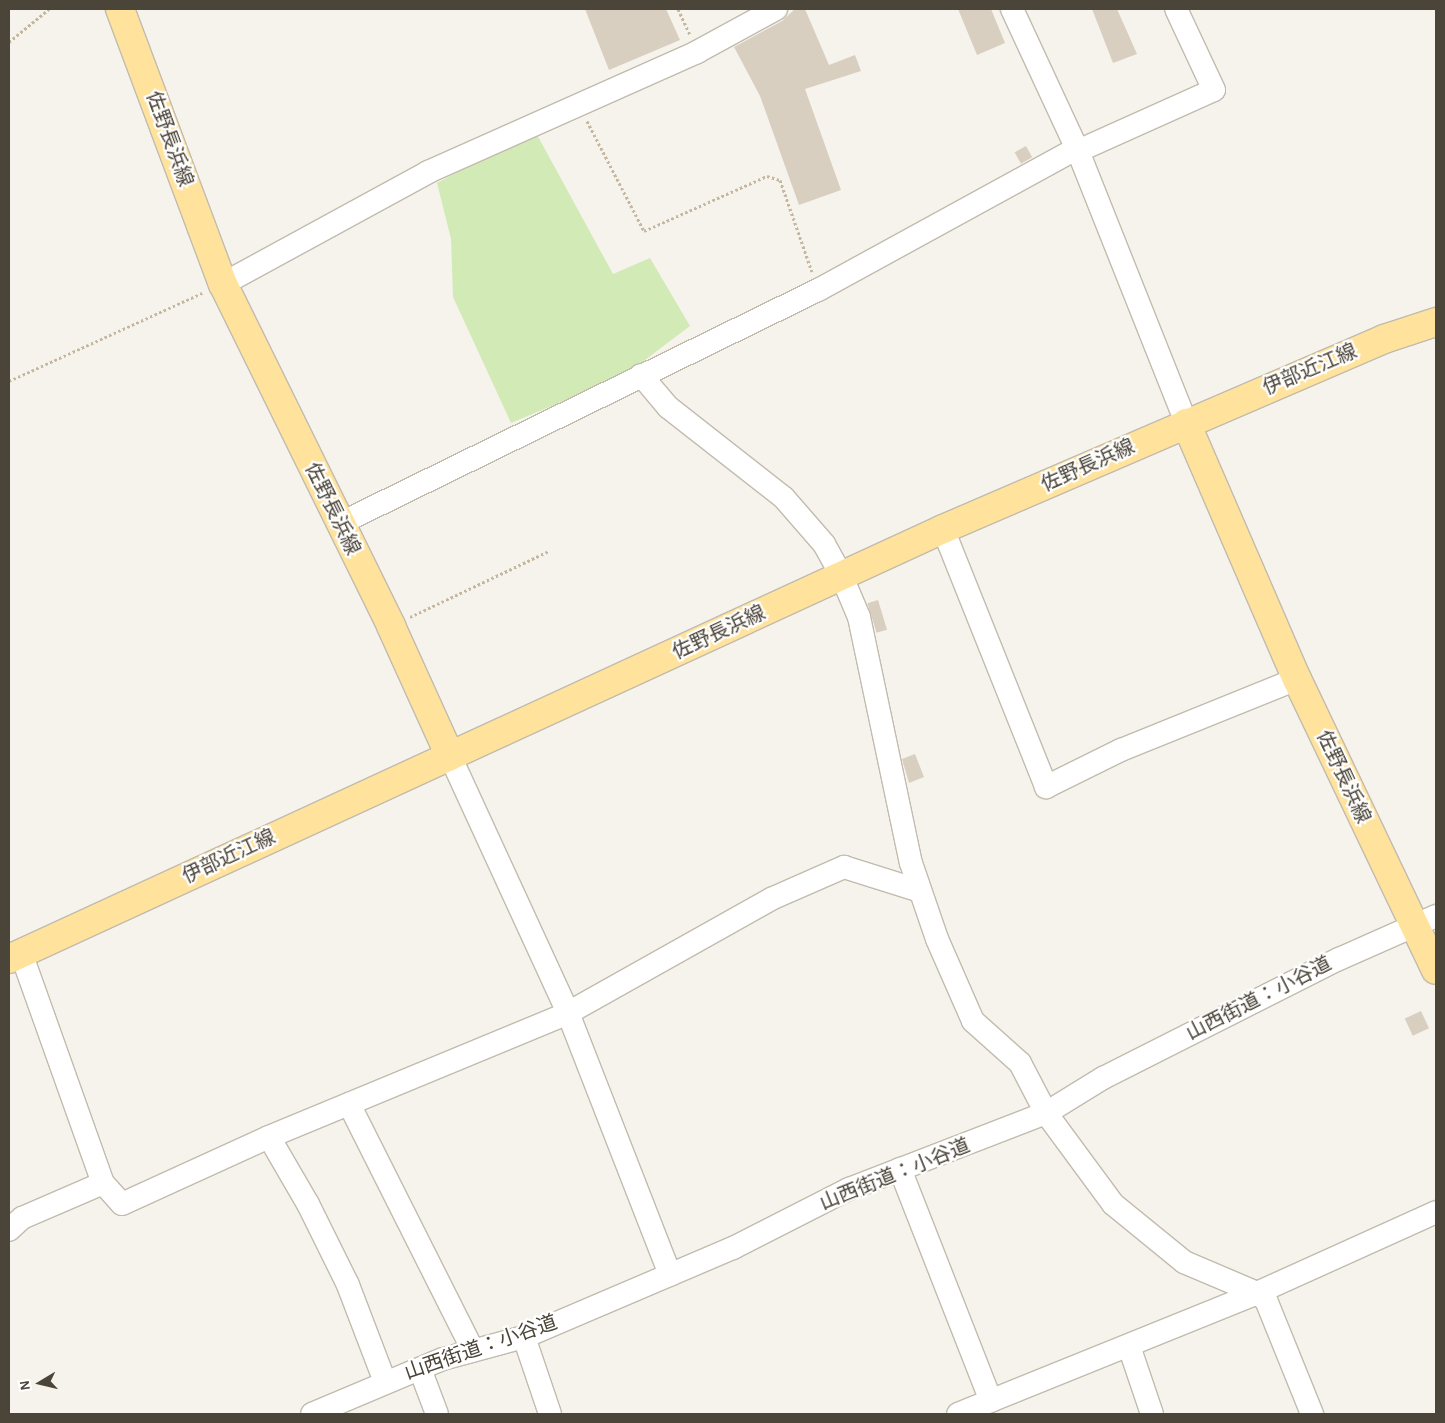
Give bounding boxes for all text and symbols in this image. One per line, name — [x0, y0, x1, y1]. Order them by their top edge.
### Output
street label: 佐野長浜線 — [141, 88, 197, 190]
street label: 伊部近江線 — [1259, 339, 1361, 401]
street label: 佐野長浜線 — [1037, 435, 1139, 497]
street label: 佐野長浜線 — [299, 459, 365, 559]
street label: 佐野長浜線 — [669, 601, 769, 665]
street label: 佐野長浜線 — [1311, 727, 1375, 827]
street label: 伊部近江線 — [179, 825, 279, 889]
street label: 山西街道：小谷道 — [1182, 952, 1336, 1046]
street label: 山西街道：小谷道 — [816, 1134, 974, 1216]
street label: 山西街道：小谷道 — [401, 1311, 561, 1385]
north arrow — [15, 1358, 65, 1408]
text: N — [18, 1379, 33, 1391]

